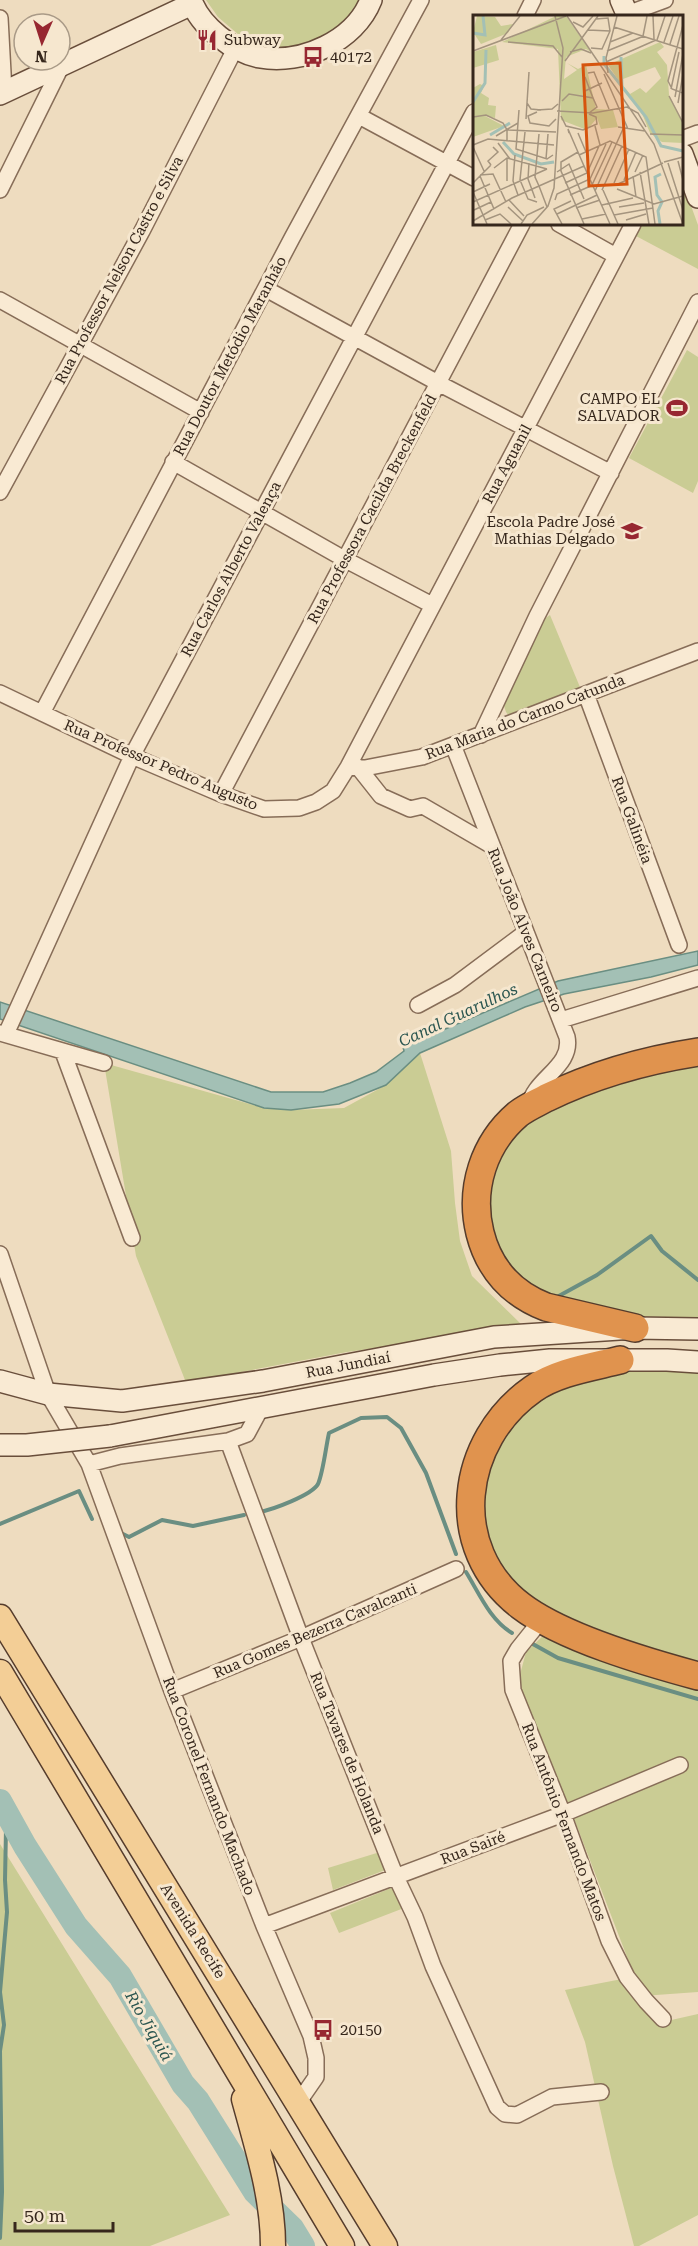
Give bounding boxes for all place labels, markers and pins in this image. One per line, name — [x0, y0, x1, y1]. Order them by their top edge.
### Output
restaurant icon: Subway — [195, 28, 219, 52]
place label: Subway — [224, 31, 281, 49]
bus stop icon: 40172 — [301, 45, 325, 69]
place label: 40172 — [330, 48, 372, 66]
place label: CAMPO EL SALVADOR — [578, 390, 661, 425]
sports icon: CAMPO EL SALVADOR — [665, 396, 689, 420]
place label: Escola Padre José Mathias Delgado — [486, 513, 615, 548]
school or university icon: Escola Padre José Mathias Delgado — [620, 519, 644, 543]
bus stop icon: 20150 — [311, 2018, 335, 2042]
place label: 20150 — [340, 2021, 382, 2039]

